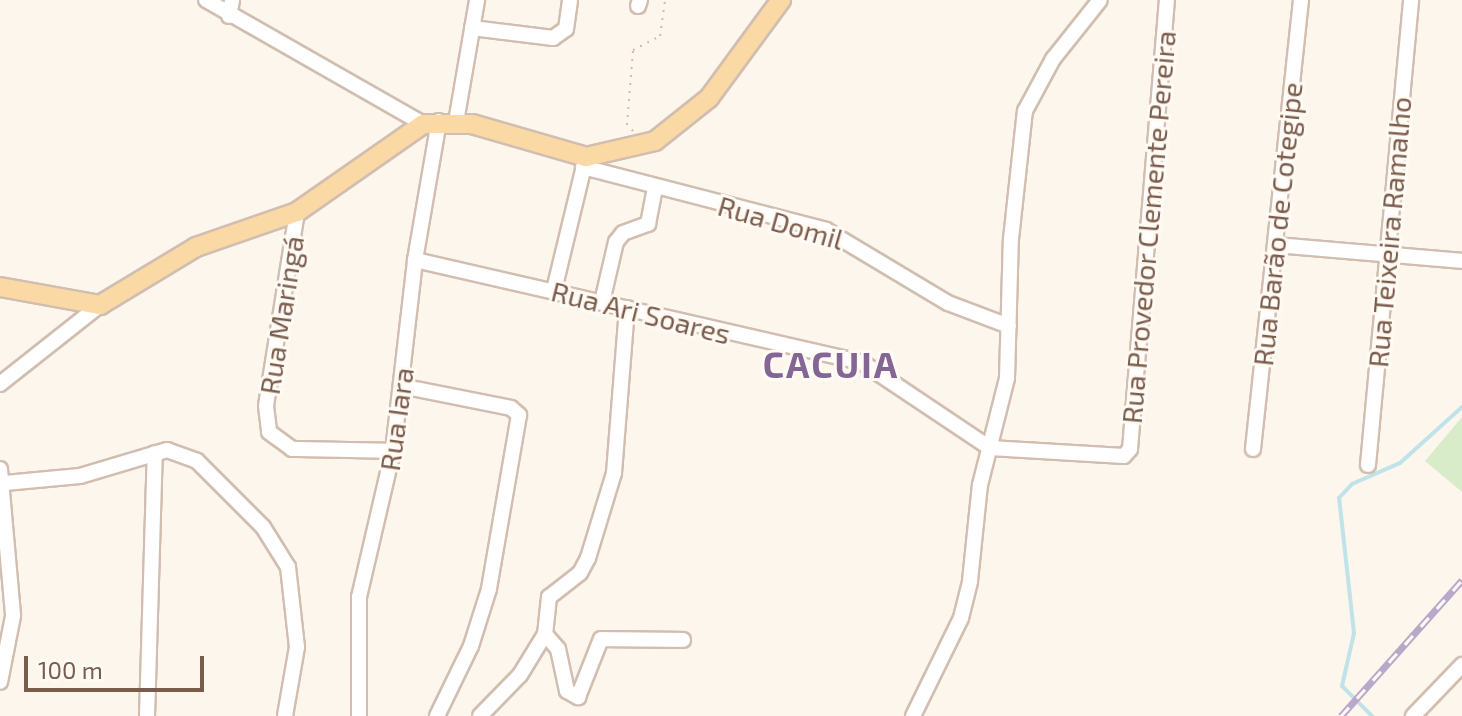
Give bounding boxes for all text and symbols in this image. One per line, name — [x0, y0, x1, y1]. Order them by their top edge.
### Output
street label: Rua Provedor Clemente Pereira — [1114, 29, 1182, 425]
street label: Rua Barão de Cotegipe — [1245, 80, 1309, 368]
street label: Rua Teixeira Ramalho — [1360, 95, 1418, 369]
street label: Rua Domil — [714, 188, 848, 256]
street label: Rua Maringá — [252, 233, 310, 397]
street label: Rua Ari Soares — [548, 273, 734, 351]
district label: CACUIA — [763, 342, 899, 386]
street label: Rua Iara — [372, 365, 420, 473]
scale bar — [28, 640, 208, 690]
text: 100 m — [38, 655, 103, 684]

